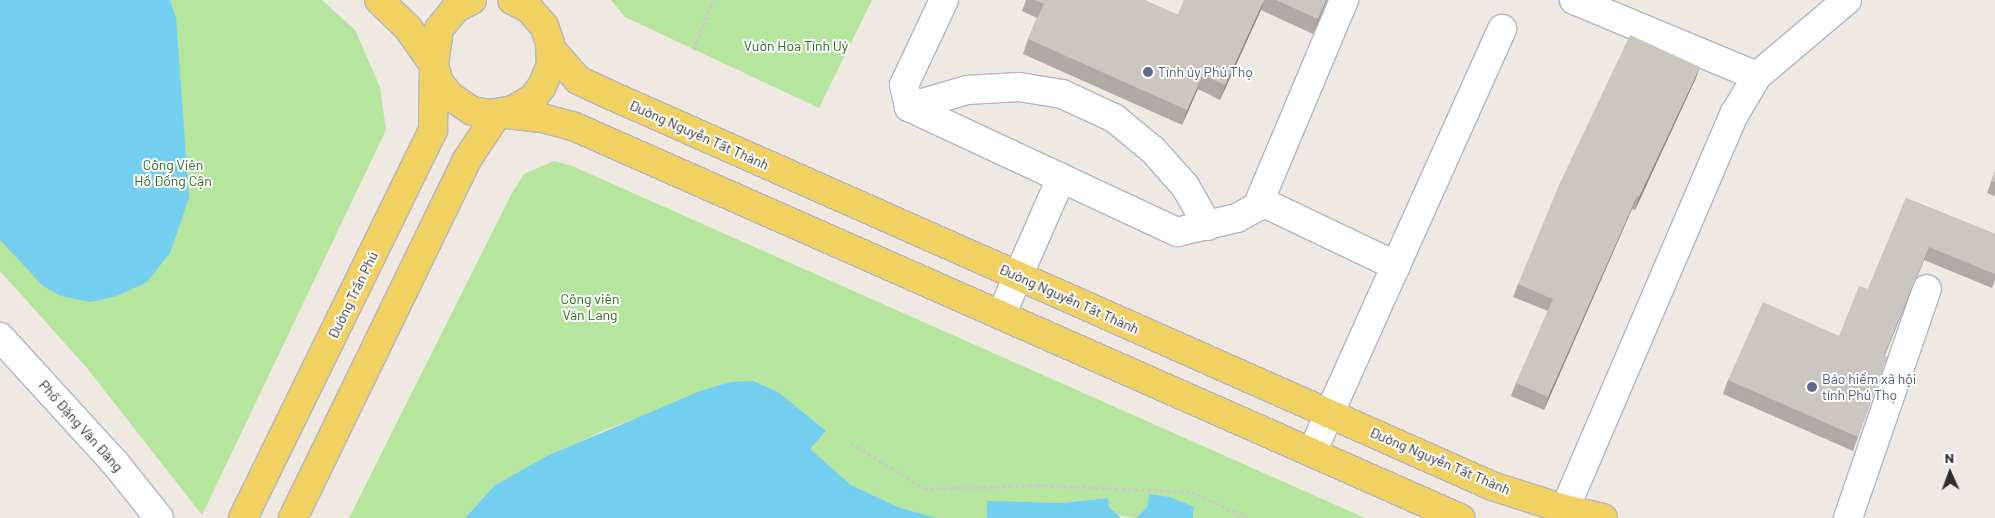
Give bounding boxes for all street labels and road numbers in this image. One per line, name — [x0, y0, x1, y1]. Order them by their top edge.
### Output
street label: Đường Nguyễn Tất Thành — [626, 97, 772, 173]
street label: Đường Trần Phú — [325, 248, 381, 342]
street label: Đường Nguyễn Tất Thành — [996, 261, 1142, 337]
street label: Phố Đặng Văn Đăng — [36, 377, 126, 475]
street label: Đường Nguyễn Tất Thành — [1367, 424, 1513, 498]

